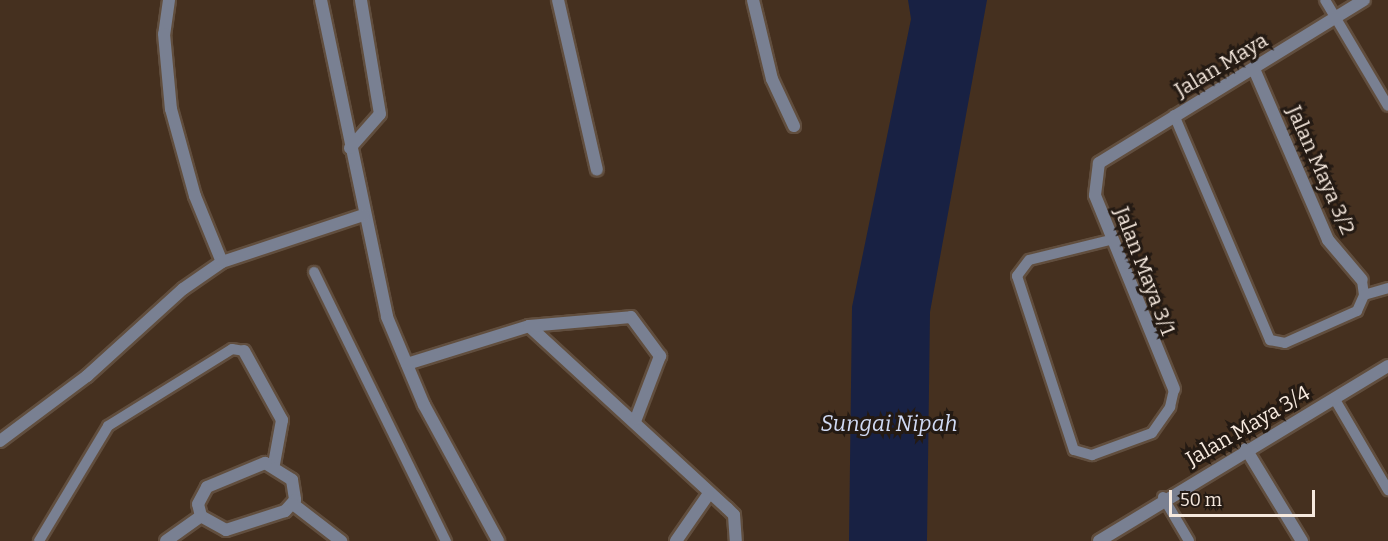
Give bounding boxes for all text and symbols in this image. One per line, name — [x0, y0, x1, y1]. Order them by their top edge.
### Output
street label: Jalan Maya — [1170, 27, 1272, 103]
street label: Jalan Maya 3/2 — [1281, 102, 1361, 238]
street label: Jalan Maya 3/1 — [1109, 203, 1181, 339]
street label: Jalan Maya 3/4 — [1181, 380, 1315, 472]
water label: Sungai Nipah — [820, 411, 958, 437]
scale bar — [1172, 478, 1318, 516]
text: 50 m — [1180, 489, 1222, 511]

